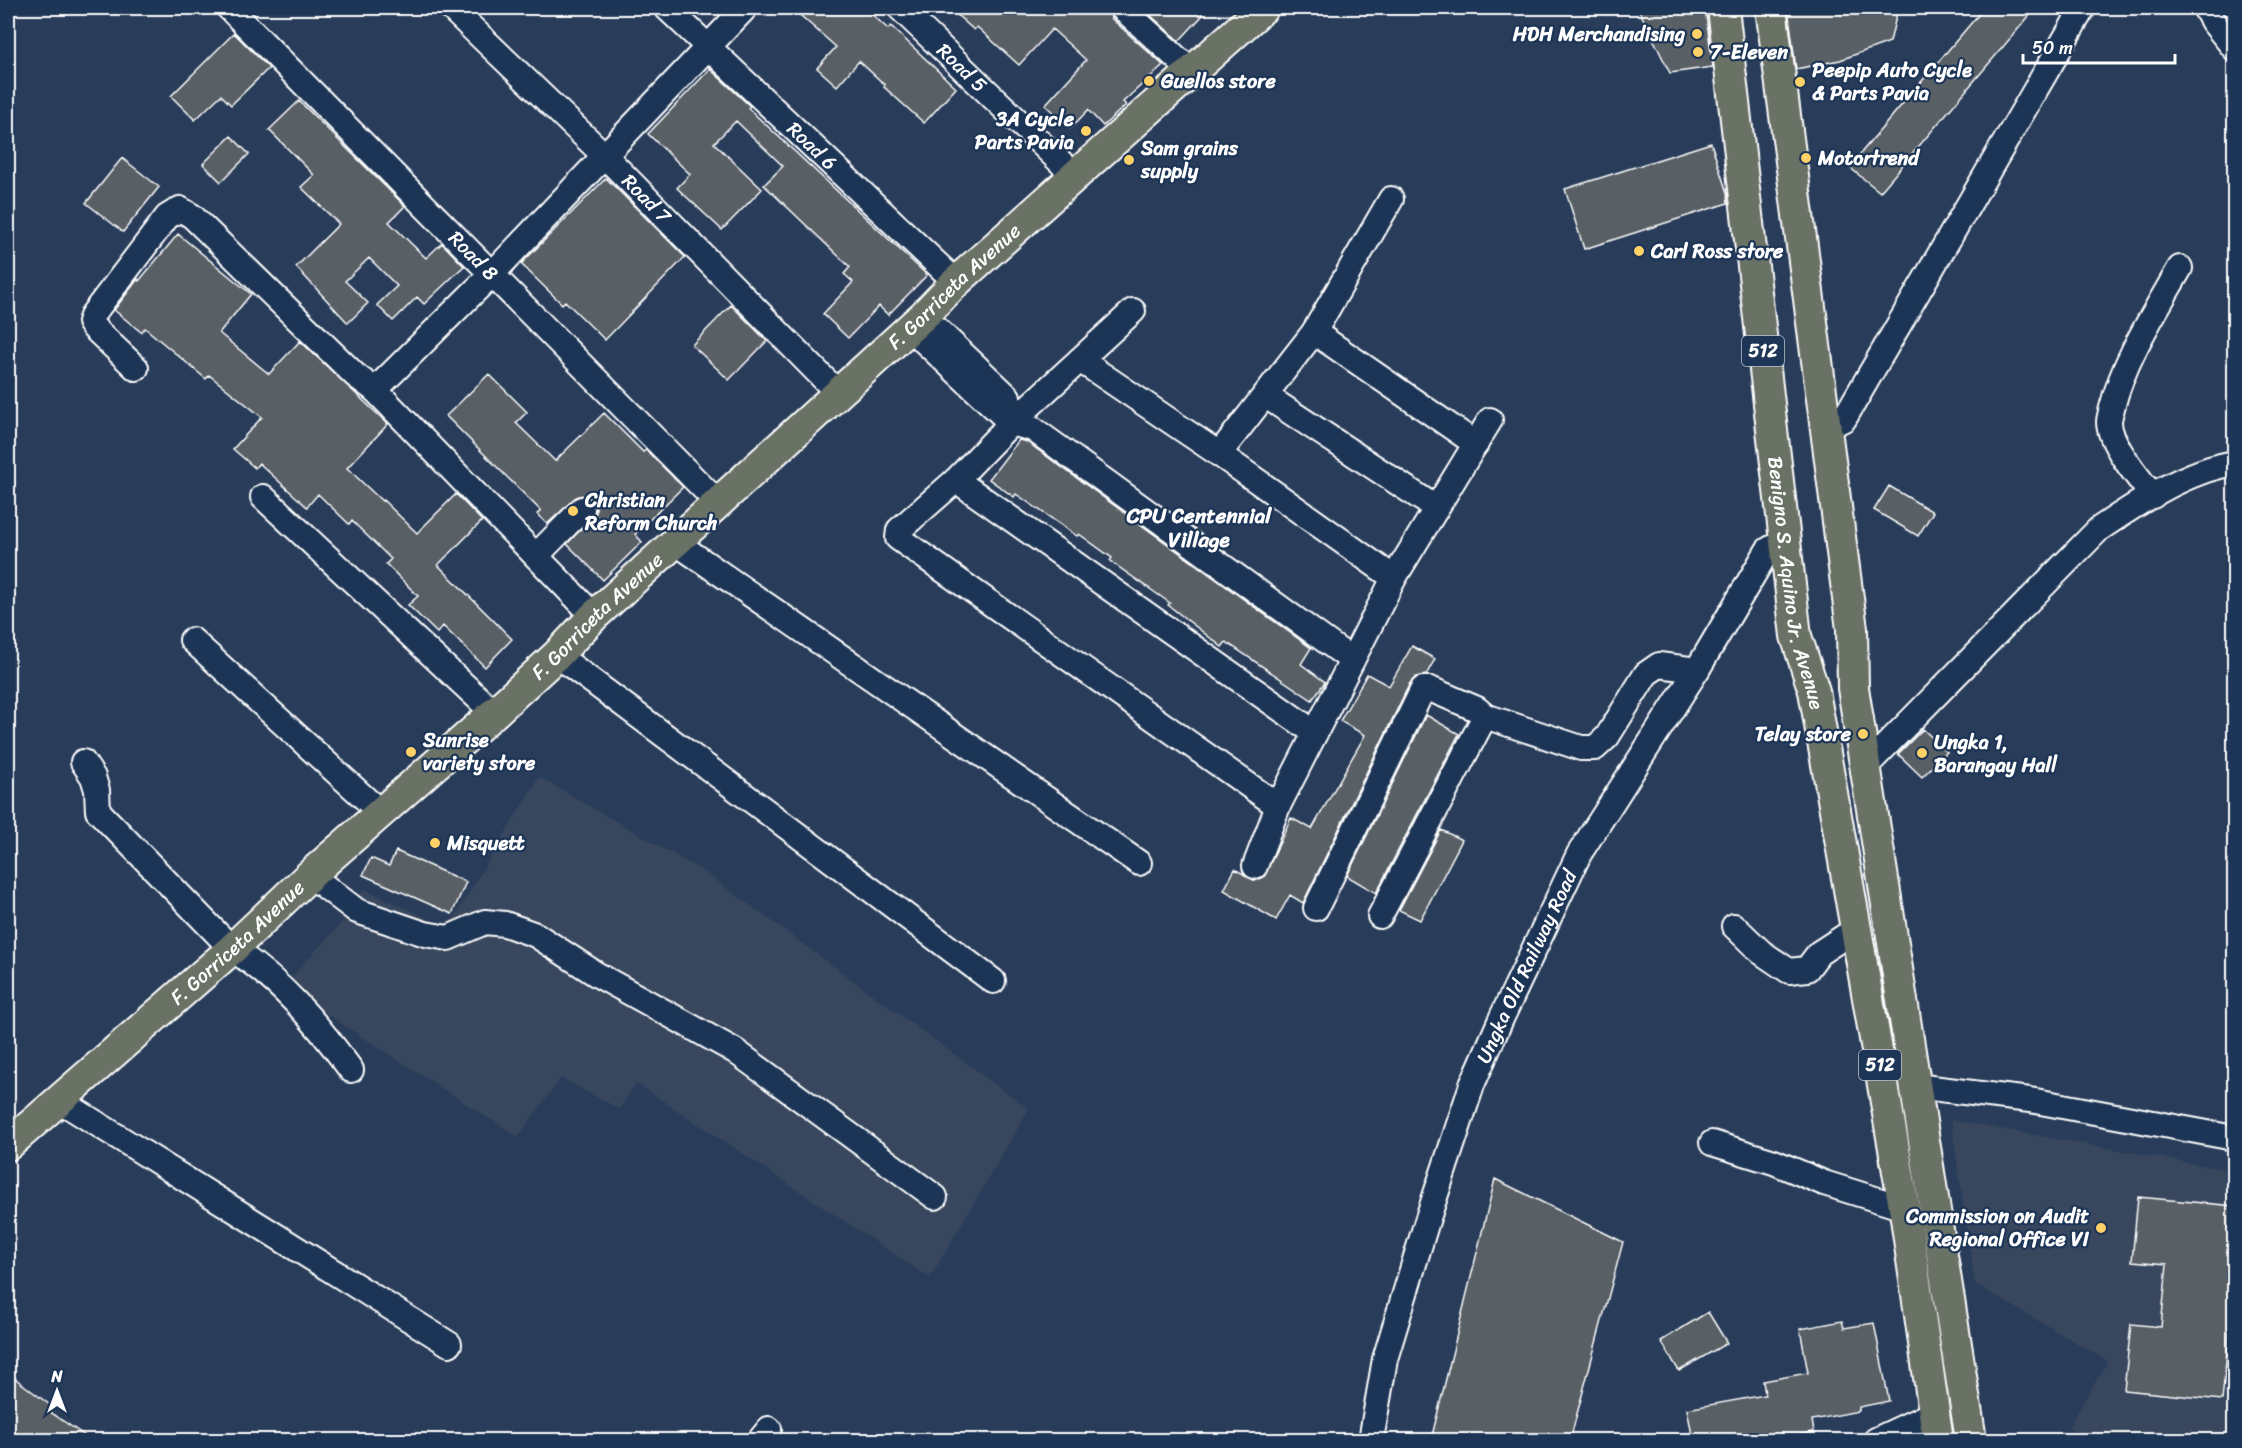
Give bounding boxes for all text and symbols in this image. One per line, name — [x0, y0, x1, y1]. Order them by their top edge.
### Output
place label: HDH Merchandising — [1512, 17, 1685, 52]
marker: HDH Merchandising — [1690, 27, 1704, 41]
scale bar — [2023, 27, 2174, 65]
text: 50 m — [2032, 32, 2073, 64]
street label: Road 5 — [928, 34, 996, 101]
place label: 7-Eleven — [1710, 35, 1788, 70]
marker: 7-Eleven — [1691, 45, 1705, 59]
place label: Peepip Auto Cycle & Parts Pavia — [1812, 53, 1972, 111]
place label: Guellos store — [1160, 64, 1276, 99]
marker: Guellos store — [1142, 74, 1156, 88]
marker: Peepip Auto Cycle & Parts Pavia — [1793, 75, 1807, 89]
place label: 3A Cycle Parts Pavia — [975, 102, 1075, 160]
street label: Road 6 — [778, 113, 845, 179]
marker: 3A Cycle Parts Pavia — [1079, 124, 1093, 138]
place label: Sam grains supply — [1140, 131, 1239, 189]
place label: Motortrend — [1817, 141, 1921, 176]
marker: Motortrend — [1799, 151, 1813, 165]
marker: Sam grains supply — [1122, 153, 1136, 167]
street label: Road 7 — [613, 165, 681, 233]
street label: F. Gorriceta Avenue — [879, 215, 1029, 359]
street label: Road 8 — [440, 222, 507, 290]
place label: Carl Ross store — [1650, 234, 1784, 269]
marker: Carl Ross store — [1632, 244, 1646, 258]
road number: 512 — [1742, 336, 1784, 366]
street label: Benigno S. Aquino Jr. Avenue — [1757, 455, 1834, 713]
place label: Christian Reform Church — [584, 483, 718, 541]
district label: CPU Centennial Village — [1126, 497, 1272, 559]
marker: Christian Reform Church — [566, 504, 580, 518]
street label: F. Gorriceta Avenue — [523, 544, 672, 689]
place label: Telay store — [1755, 717, 1852, 752]
place label: Sunrise variety store — [422, 723, 536, 781]
place label: Ungka 1, Barangay Hall — [1934, 725, 2058, 783]
marker: Telay store — [1856, 727, 1870, 741]
marker: Sunrise variety store — [404, 745, 418, 759]
marker: Ungka 1, Barangay Hall — [1915, 746, 1929, 760]
place label: Misquett — [446, 826, 525, 861]
marker: Misquett — [428, 836, 442, 850]
street label: Ungka Old Railway Road — [1467, 863, 1588, 1069]
street label: F. Gorriceta Avenue — [162, 871, 313, 1014]
road number: 512 — [1859, 1050, 1901, 1080]
place label: Commission on Audit Regional Office VI — [1905, 1199, 2090, 1257]
marker: Commission on Audit Regional Office VI — [2094, 1221, 2108, 1235]
north arrow — [27, 1361, 87, 1421]
text: N — [50, 1362, 63, 1391]

